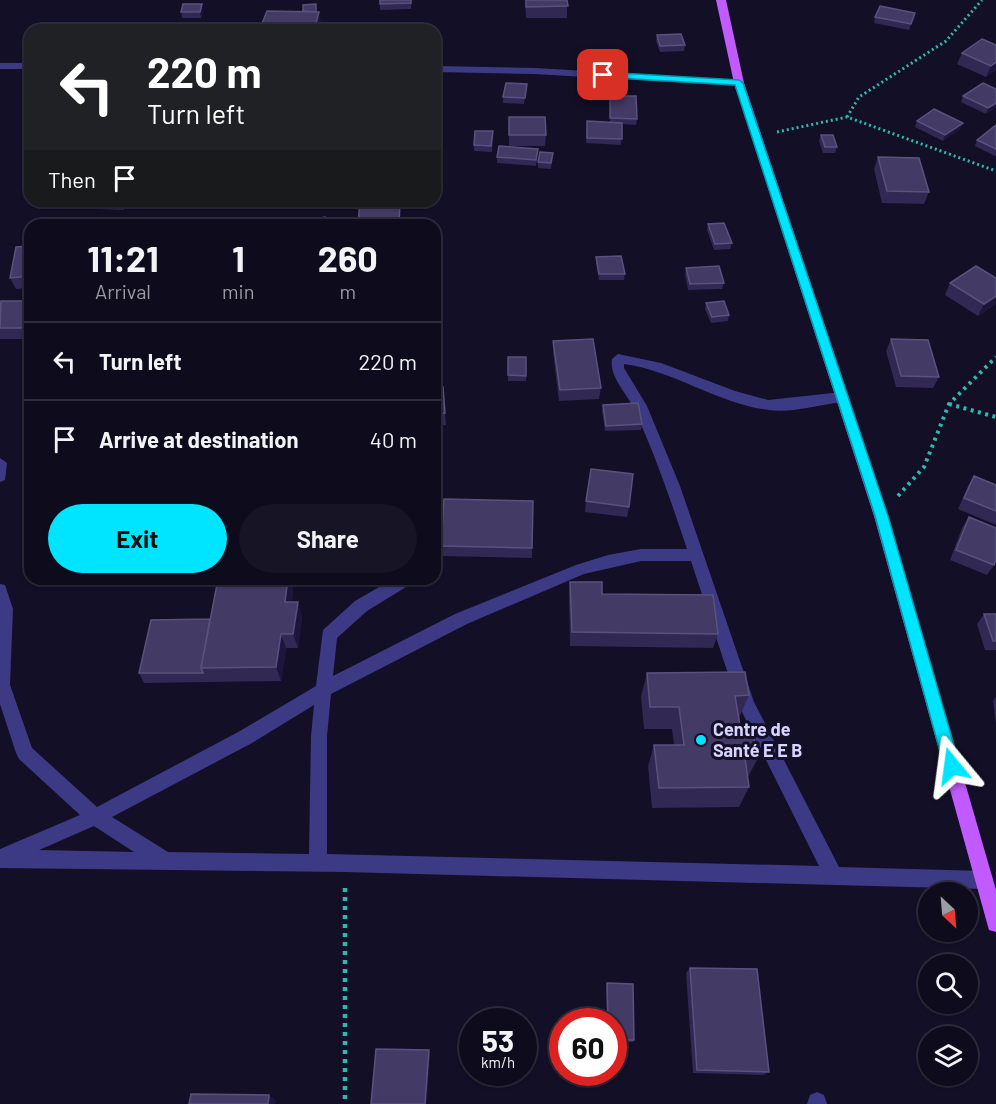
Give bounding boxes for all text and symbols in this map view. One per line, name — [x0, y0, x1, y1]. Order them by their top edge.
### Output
text: 220 m — [147, 46, 261, 96]
icon: left — [48, 48, 126, 126]
pin — [577, 49, 628, 100]
icon: arrive — [586, 58, 619, 91]
text: Turn left — [147, 97, 245, 129]
icon: arrive — [108, 162, 141, 195]
text: Then — [48, 166, 96, 192]
text: 11:21 — [87, 236, 159, 279]
text: 1 — [232, 236, 245, 279]
text: 260 — [318, 236, 378, 279]
text: Arrival — [95, 279, 151, 303]
text: min — [222, 279, 254, 303]
text: m — [339, 279, 356, 303]
icon: left — [48, 345, 81, 378]
text: Turn left — [99, 348, 182, 374]
text: 220 m — [358, 348, 417, 374]
icon: arrive — [48, 423, 81, 456]
text: Arrive at destination — [99, 426, 298, 452]
text: 40 m — [370, 426, 417, 452]
button: Exit — [48, 504, 227, 573]
button: Share — [239, 504, 417, 573]
place label: Centre de Santé E E B — [713, 718, 802, 761]
marker: Centre de Santé E E B — [694, 733, 708, 747]
position arrow — [920, 734, 984, 798]
north arrow — [918, 882, 978, 942]
map controls — [918, 882, 978, 1086]
button: search — [918, 954, 978, 1014]
speed limit sign: 60 — [549, 1008, 627, 1086]
text: 53 — [482, 1022, 514, 1058]
button: layers — [918, 1026, 978, 1086]
text: km/h — [481, 1053, 515, 1071]

